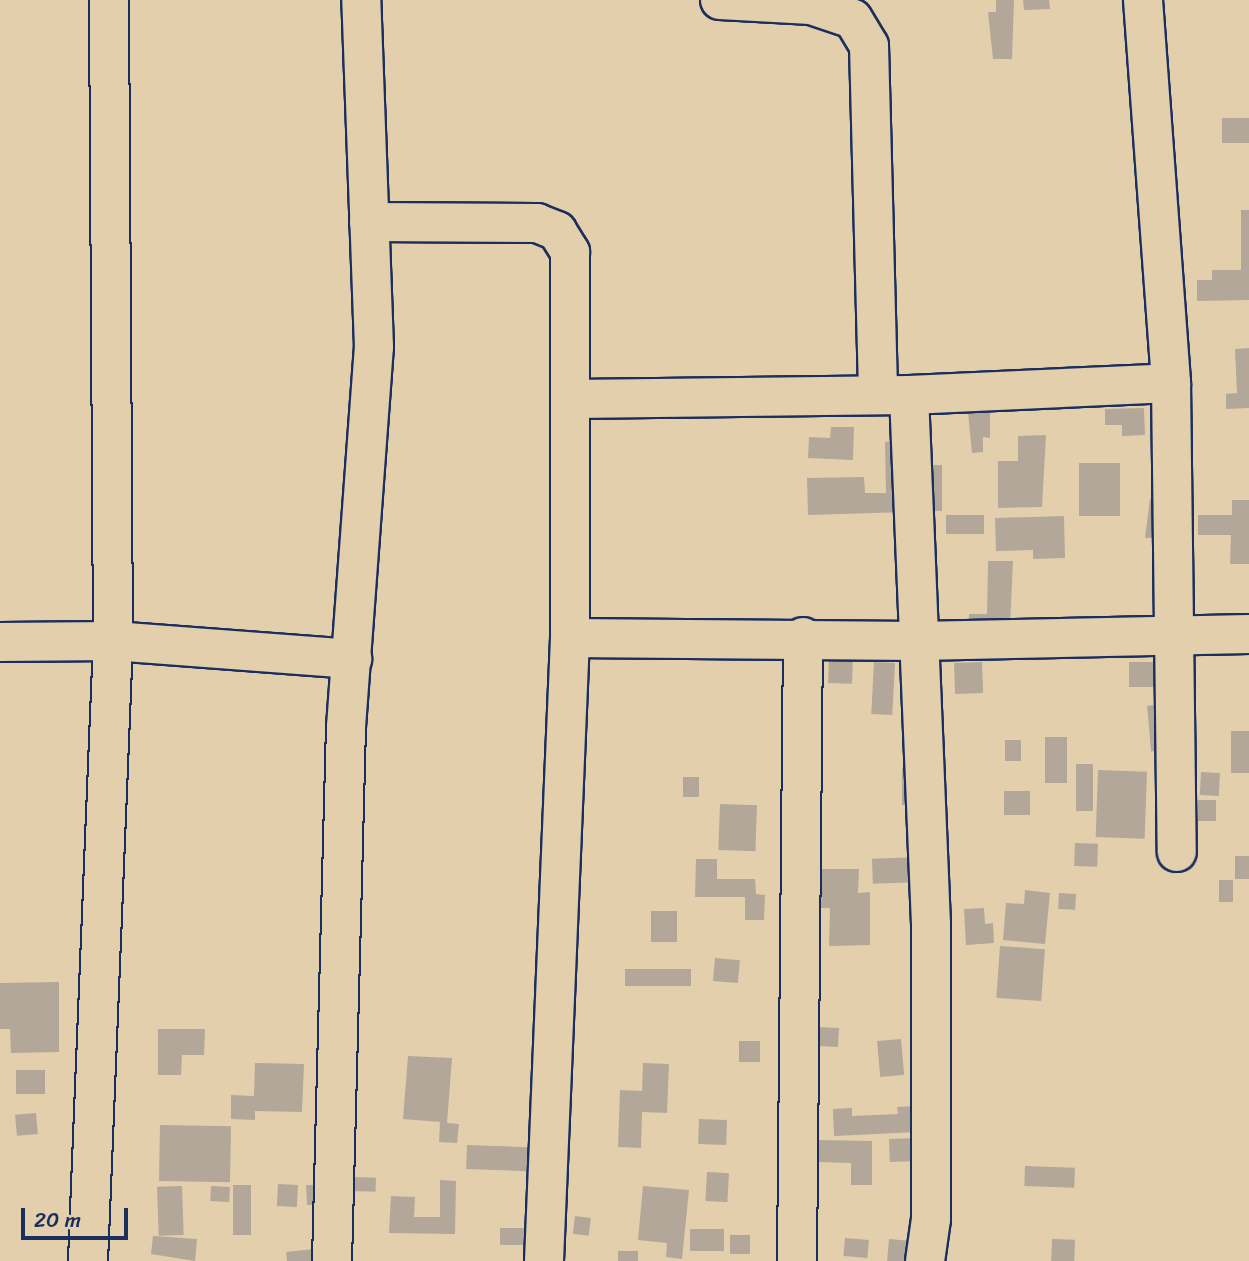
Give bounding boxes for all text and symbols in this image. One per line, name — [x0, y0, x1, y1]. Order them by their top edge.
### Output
scale bar — [24, 1194, 131, 1238]
text: 20 m — [34, 1201, 81, 1239]

